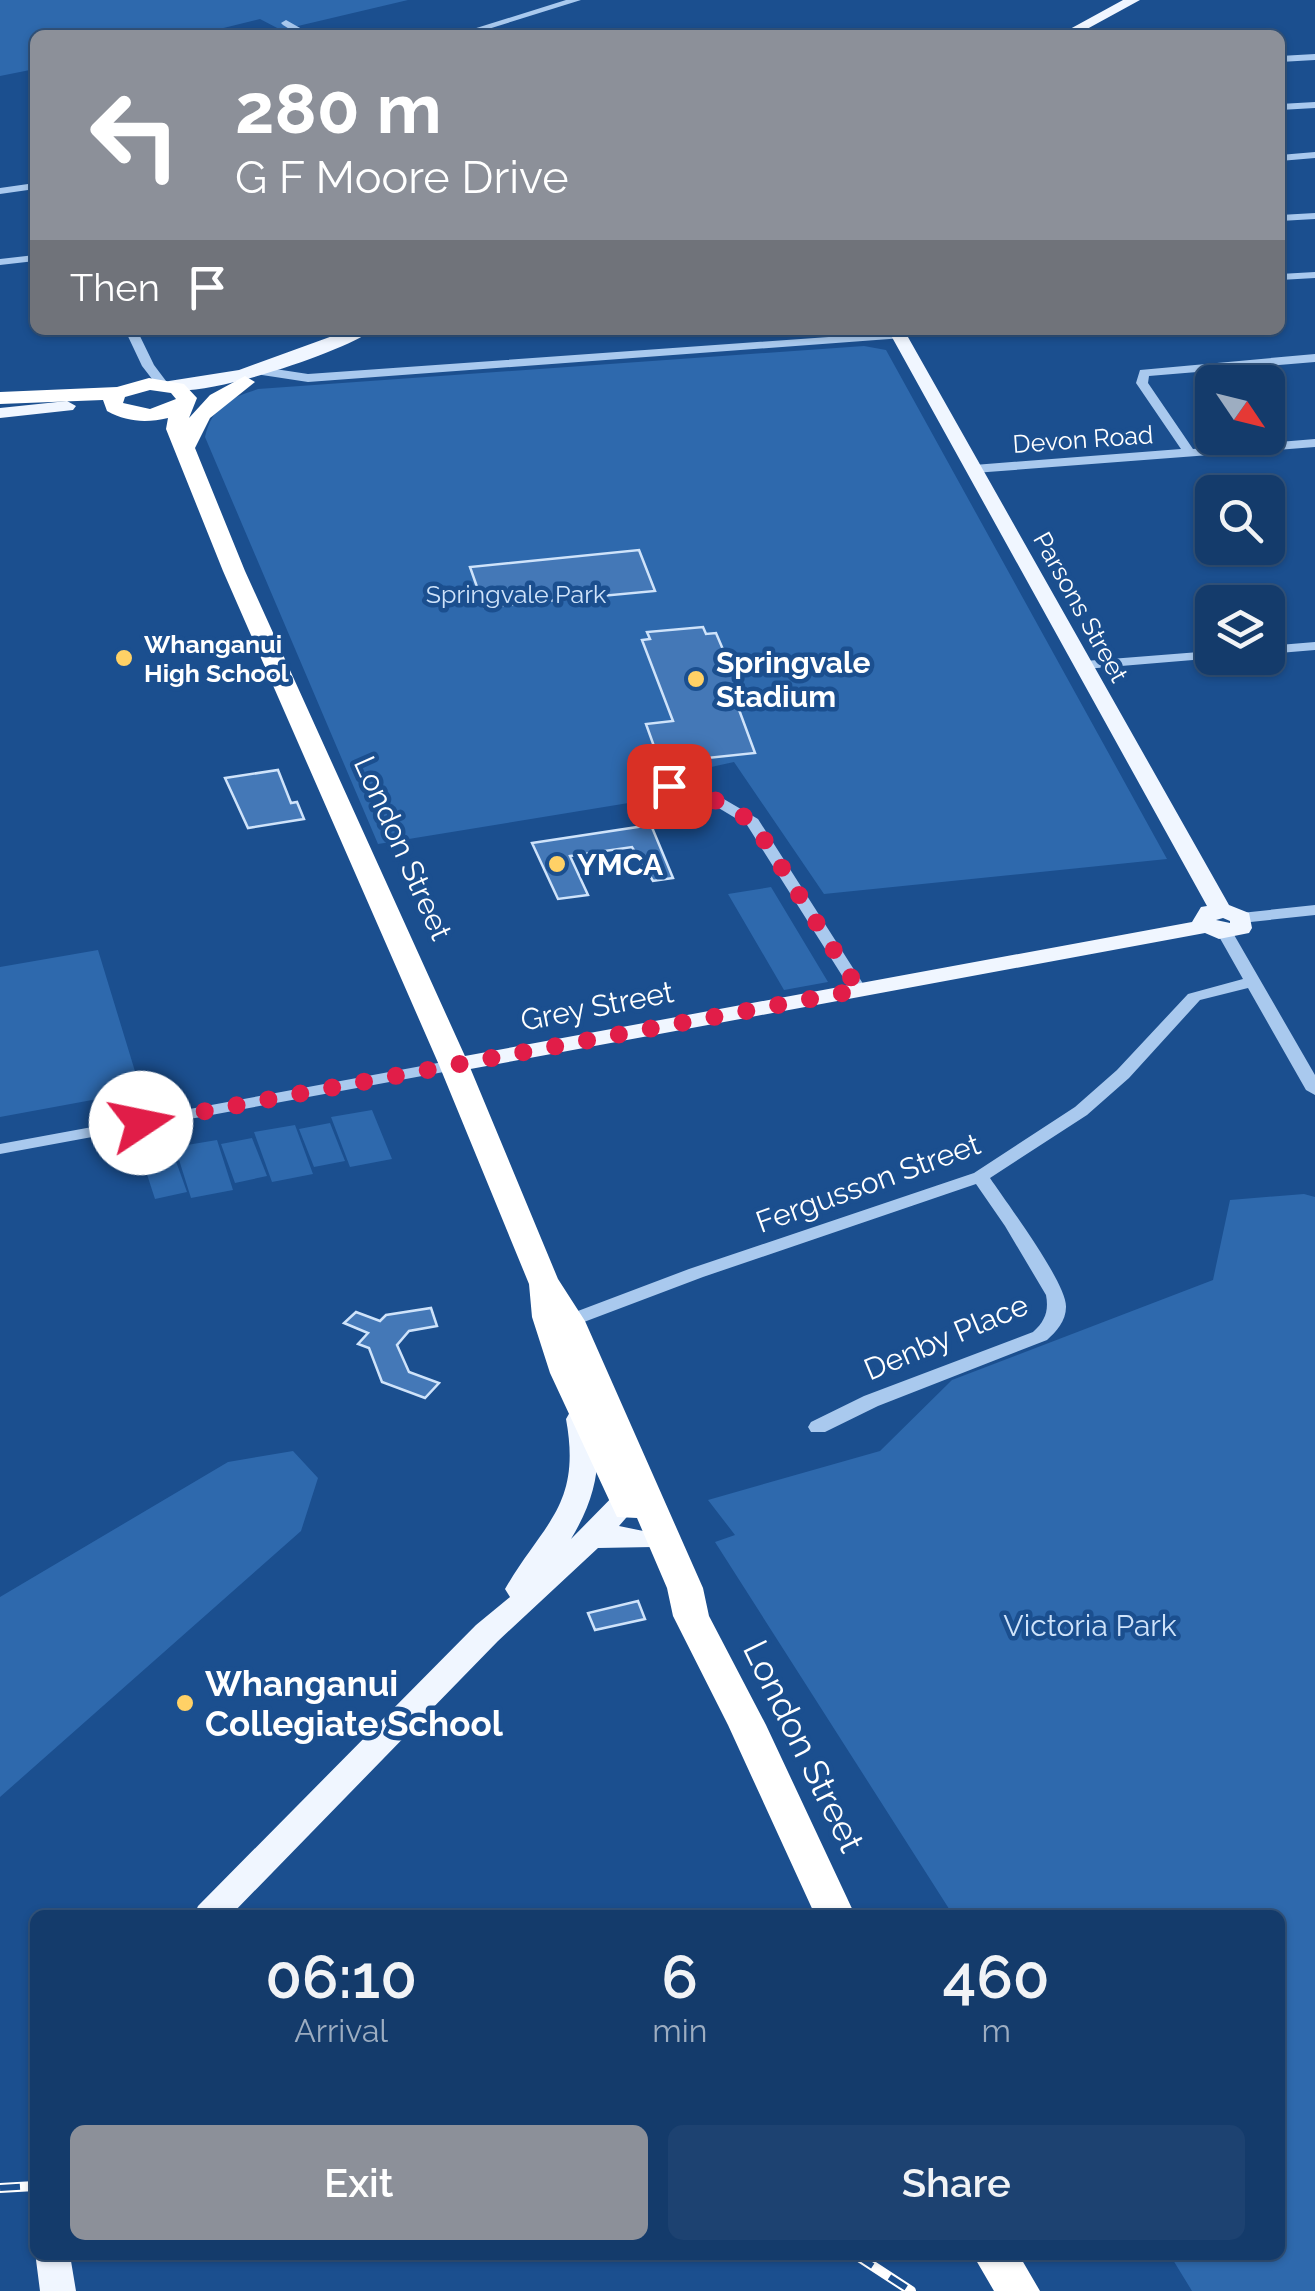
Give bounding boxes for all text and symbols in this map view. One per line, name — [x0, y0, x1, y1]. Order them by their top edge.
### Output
text: 280 m — [235, 67, 442, 149]
icon: left — [70, 70, 200, 200]
text: G F Moore Drive — [235, 151, 569, 204]
icon: arrive — [180, 260, 235, 315]
text: Then — [70, 265, 160, 310]
north arrow — [1195, 365, 1285, 455]
map controls — [1195, 365, 1285, 675]
street label: Devon Road — [1012, 419, 1154, 459]
button: search — [1195, 475, 1285, 565]
street label: Parsons Street — [1027, 527, 1135, 688]
park label: Springvale Park — [426, 579, 607, 609]
button: layers — [1195, 585, 1285, 675]
place label: Whanganui High School — [144, 629, 289, 688]
place label: Springvale Stadium — [716, 645, 871, 714]
marker: Whanganui High School — [113, 647, 135, 669]
marker: Springvale Stadium — [685, 668, 707, 690]
pin — [627, 744, 712, 829]
street label: London Street — [347, 751, 459, 945]
icon: arrive — [642, 759, 697, 814]
place label: YMCA — [577, 847, 664, 882]
marker: YMCA — [546, 853, 568, 875]
street label: Grey Street — [518, 974, 676, 1038]
position arrow — [89, 1071, 193, 1175]
street label: Fergusson Street — [751, 1126, 985, 1240]
street label: Denby Place — [859, 1287, 1033, 1387]
park label: Victoria Park — [1003, 1608, 1177, 1643]
street label: London Street — [735, 1634, 873, 1859]
place label: Whanganui Collegiate School — [205, 1663, 504, 1744]
marker: Whanganui Collegiate School — [174, 1692, 196, 1714]
text: 06:10 — [265, 1942, 417, 2012]
text: 6 — [662, 1942, 698, 2012]
text: 460 — [943, 1942, 1050, 2012]
text: Arrival — [294, 2012, 388, 2049]
text: min — [652, 2012, 707, 2049]
text: m — [981, 2012, 1011, 2049]
button: Exit — [70, 2125, 648, 2240]
button: Share — [668, 2125, 1245, 2240]

